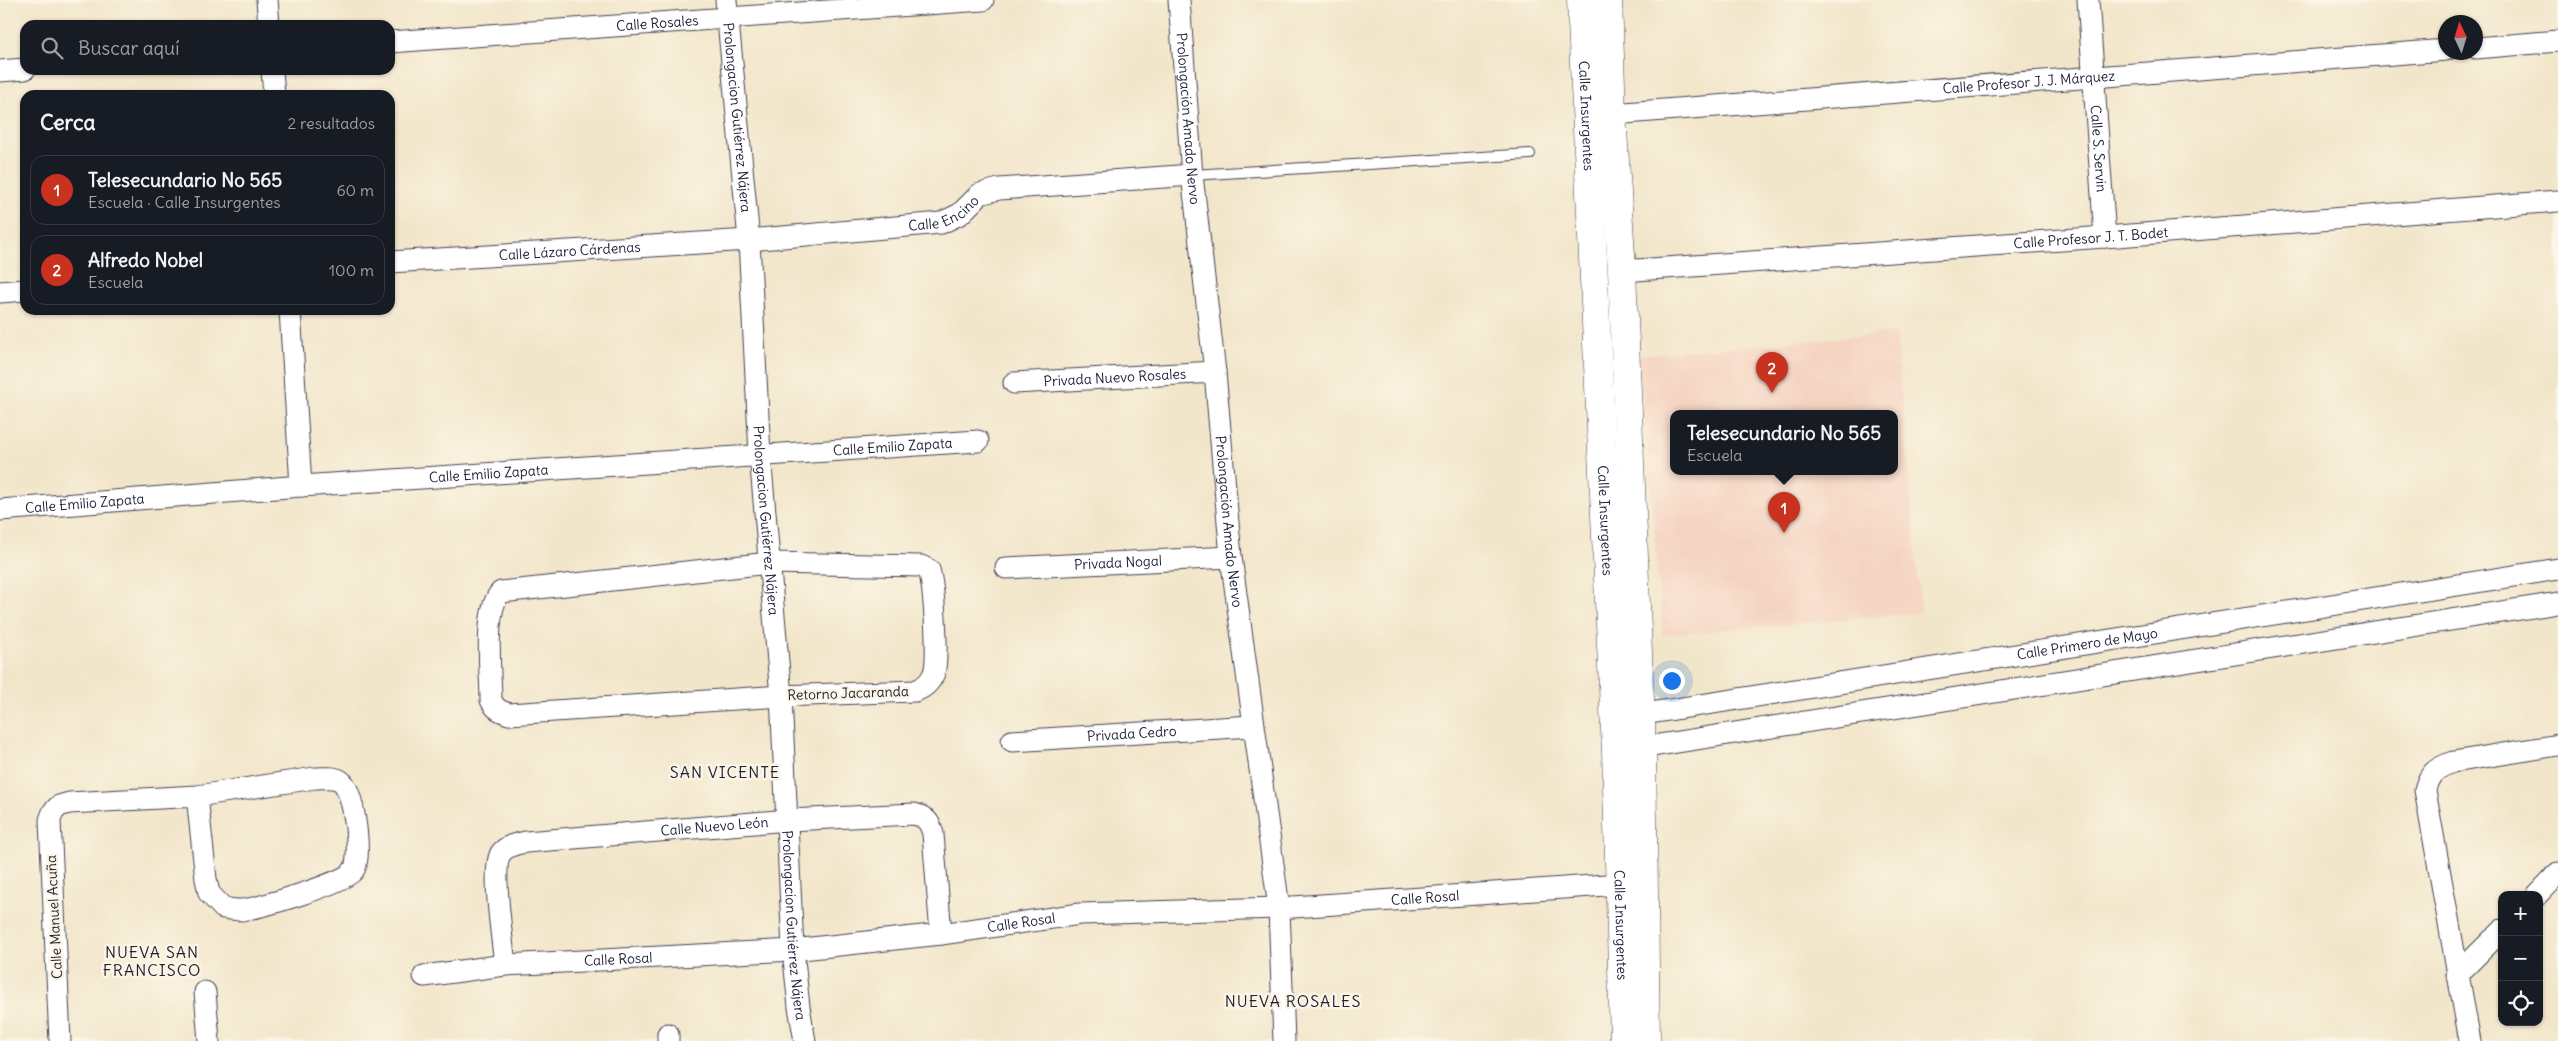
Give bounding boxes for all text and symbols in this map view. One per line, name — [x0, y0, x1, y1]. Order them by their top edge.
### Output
street label: Calle Rosales — [616, 11, 699, 35]
north arrow — [2438, 15, 2483, 60]
search box — [20, 20, 395, 75]
street label: Prolongacion Gutiérrez Nájera — [719, 22, 755, 213]
street label: Prolongación Amado Nervo — [1172, 32, 1204, 206]
icon: search — [38, 34, 66, 62]
text: Buscar aquí — [78, 36, 179, 60]
street label: Calle Insurgentes — [1575, 60, 1598, 171]
street label: Calle Profesor J. J. Márquez — [1942, 66, 2116, 98]
street label: Calle S. Servin — [2087, 104, 2111, 193]
text: Cerca — [40, 109, 95, 136]
text: 2 resultados — [287, 113, 375, 133]
text: Telesecundario No 565 — [88, 168, 282, 192]
text: 1 — [54, 180, 60, 200]
text: 60 m — [336, 180, 374, 200]
street label: Calle Encino — [908, 191, 983, 235]
text: Escuela · Calle Insurgentes — [88, 192, 281, 212]
street label: Calle Profesor J. T. Bodet — [2013, 223, 2169, 252]
street label: Calle Lázaro Cárdenas — [498, 238, 641, 264]
text: Alfredo Nobel — [88, 248, 203, 272]
text: 2 — [53, 260, 61, 280]
text: 100 m — [329, 260, 374, 280]
text: Escuela — [88, 272, 143, 292]
pin: 2 — [1756, 352, 1788, 393]
street label: Privada Nuevo Rosales — [1043, 365, 1187, 390]
popup — [1670, 410, 1898, 475]
text: Telesecundario No 565 — [1687, 421, 1881, 445]
street label: Prolongacion Gutiérrez Nájera — [749, 425, 783, 616]
street label: Calle Emilio Zapata — [832, 434, 953, 460]
street label: Prolongación Amado Nervo — [1212, 435, 1247, 609]
text: Escuela — [1687, 445, 1742, 465]
street label: Calle Emilio Zapata — [428, 461, 549, 486]
street label: Calle Insurgentes — [1594, 465, 1617, 576]
street label: Calle Emilio Zapata — [24, 490, 145, 517]
pin: 1 — [1768, 492, 1800, 533]
street label: Privada Nogal — [1074, 551, 1162, 574]
street label: Calle Primero de Mayo — [2016, 624, 2159, 664]
your location — [1659, 668, 1685, 694]
street label: Retorno Jacaranda — [787, 682, 909, 704]
street label: Privada Cedro — [1086, 722, 1177, 745]
district label: SAN VICENTE — [670, 762, 780, 782]
street label: Calle Nuevo León — [660, 813, 769, 840]
street label: Prolongacion Gutiérrez Nájera — [778, 830, 810, 1022]
street label: Calle Manuel Acuña — [42, 855, 66, 979]
street label: Calle Insurgentes — [1610, 870, 1631, 981]
street label: Calle Rosal — [1390, 886, 1460, 909]
map controls — [2498, 891, 2543, 1026]
button: + — [2498, 891, 2543, 936]
street label: Calle Rosal — [986, 909, 1056, 936]
button: − — [2498, 936, 2543, 981]
district label: NUEVA SAN FRANCISCO — [103, 942, 201, 980]
street label: Calle Rosal — [583, 948, 653, 970]
button: locate — [2498, 981, 2543, 1026]
district label: NUEVA ROSALES — [1225, 991, 1361, 1011]

